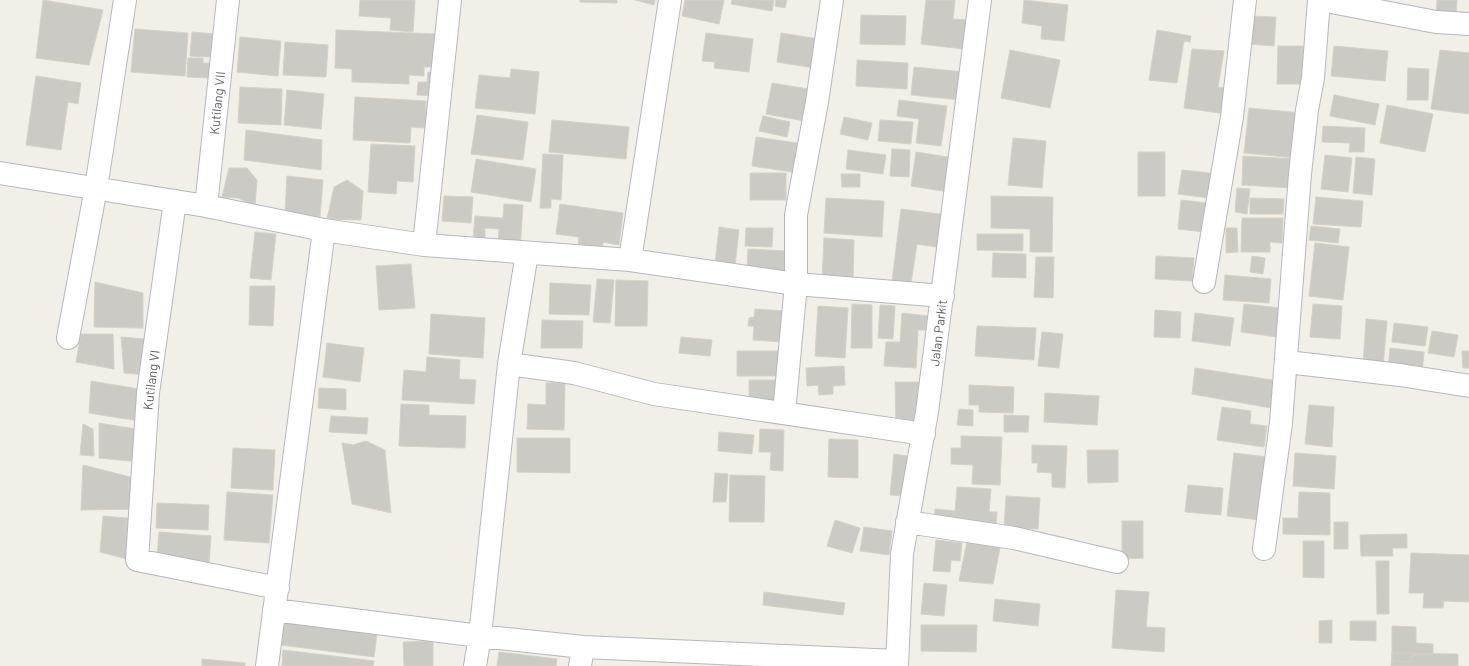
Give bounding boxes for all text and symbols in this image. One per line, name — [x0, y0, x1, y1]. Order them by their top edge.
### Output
street label: Kutilang VII — [206, 71, 228, 135]
street label: Jalan Parkit — [926, 299, 950, 367]
street label: Kutilang VI — [139, 349, 163, 411]

